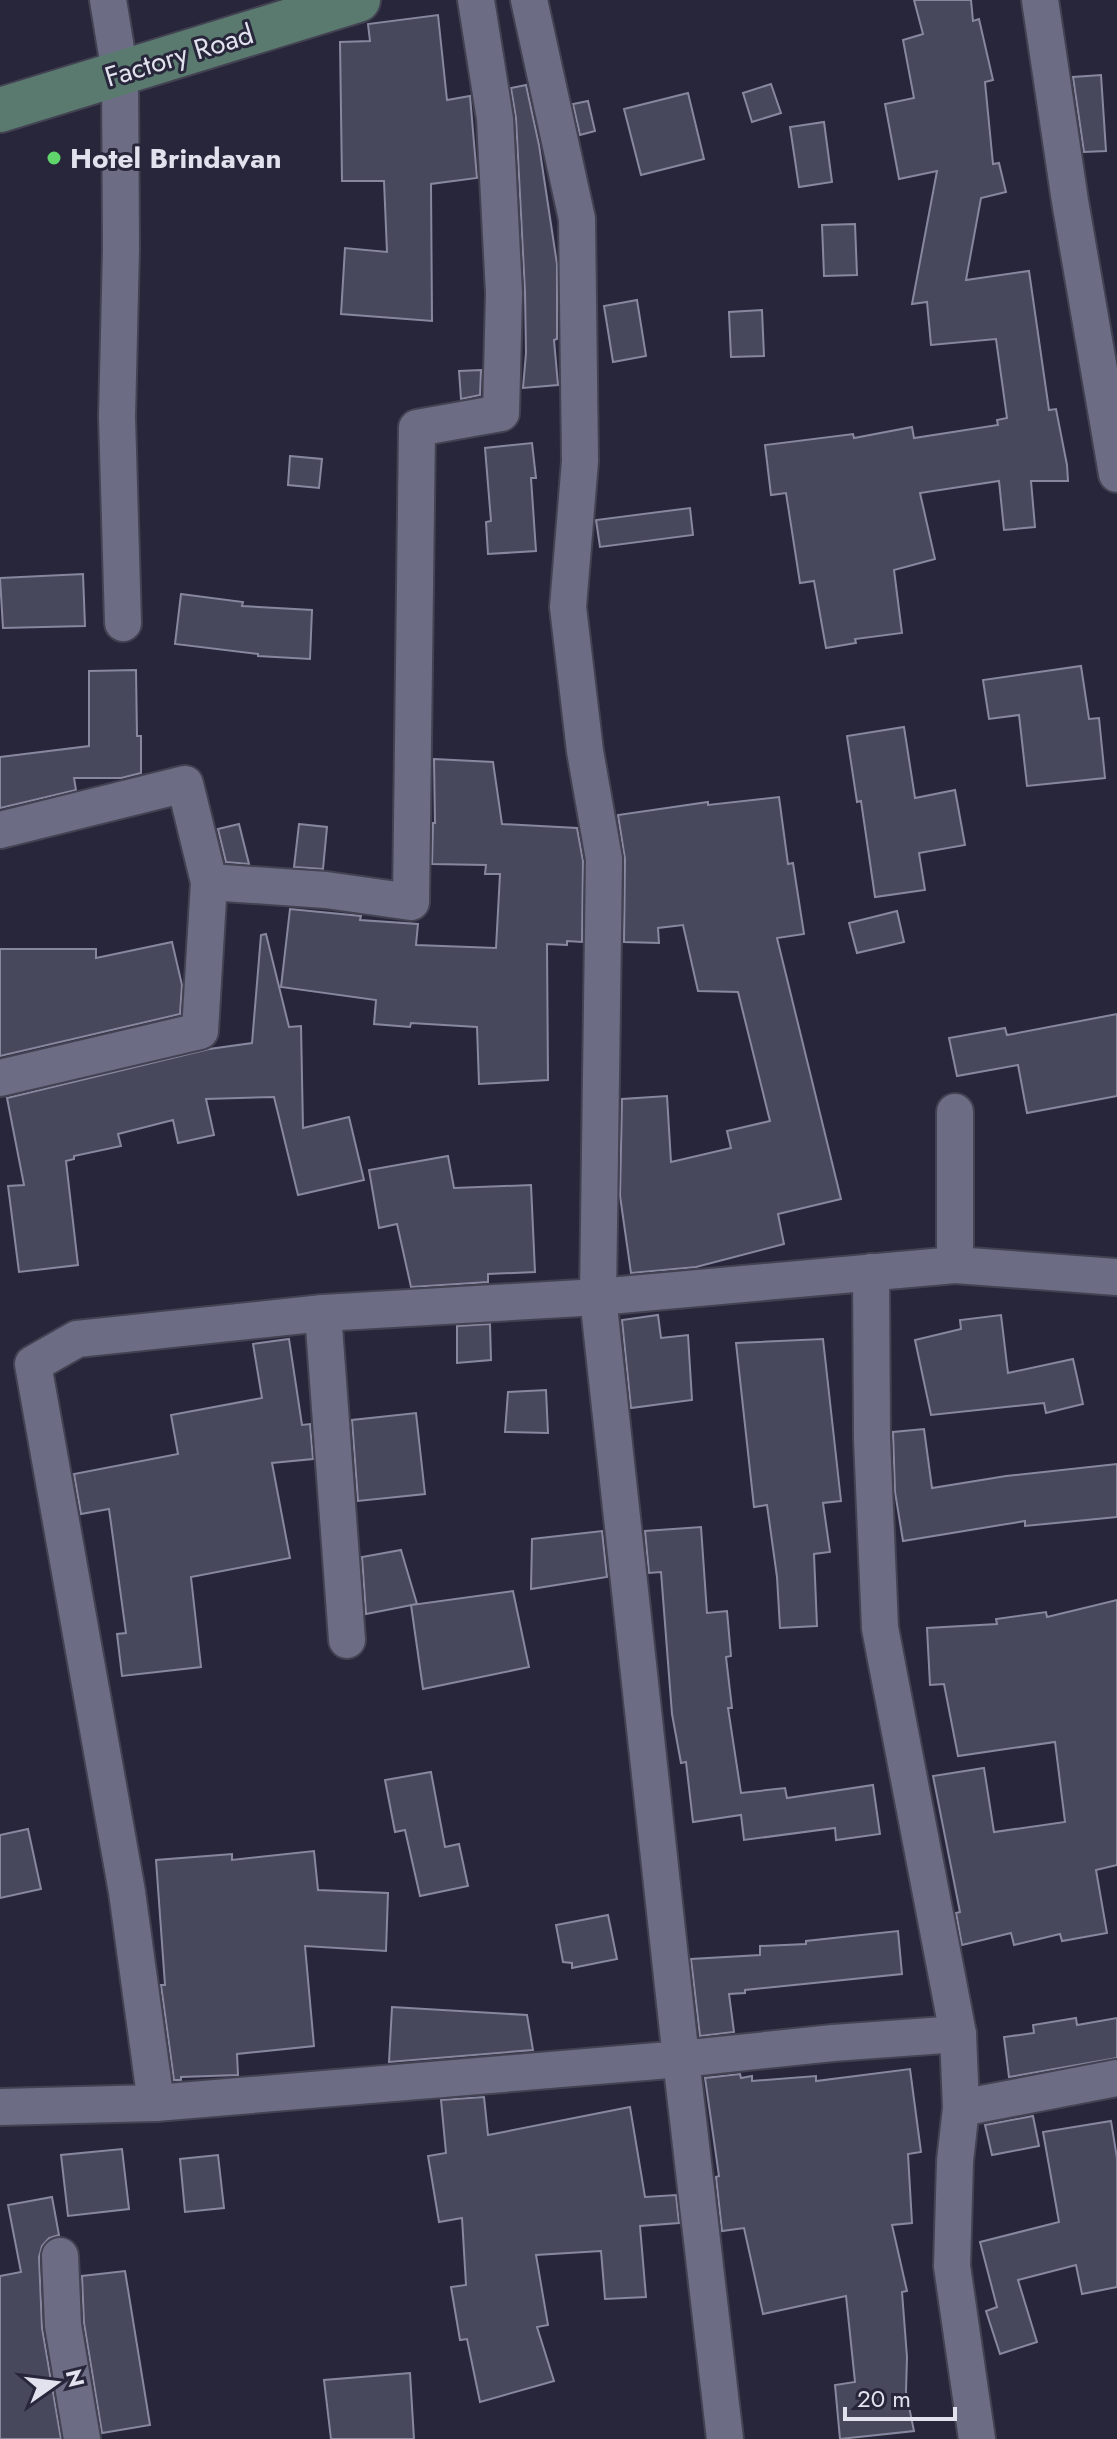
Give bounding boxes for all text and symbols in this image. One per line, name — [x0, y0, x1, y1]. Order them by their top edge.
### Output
street label: Factory Road — [100, 13, 259, 98]
place label: Hotel Brindavan — [70, 138, 282, 179]
marker: Hotel Brindavan — [45, 149, 63, 167]
north arrow — [16, 2343, 96, 2423]
text: N — [58, 2366, 93, 2391]
scale bar — [845, 2371, 955, 2421]
text: 20 m — [857, 2381, 911, 2416]

